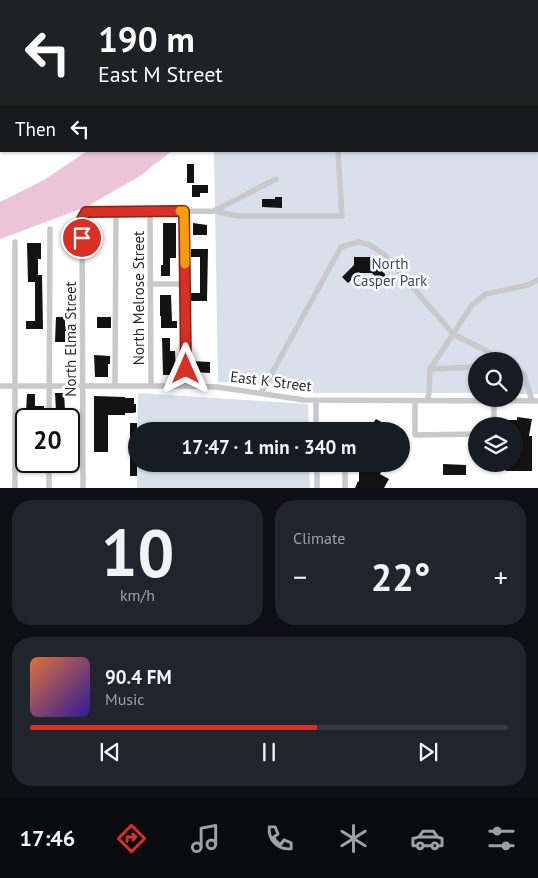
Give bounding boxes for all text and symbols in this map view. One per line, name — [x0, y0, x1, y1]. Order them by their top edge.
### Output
text: 190 m — [98, 16, 195, 62]
icon: left — [15, 20, 80, 85]
text: East M Street — [98, 60, 223, 88]
icon: left — [66, 115, 94, 143]
text: Then — [15, 117, 56, 141]
pin — [61, 217, 103, 259]
icon: arrive — [68, 224, 96, 252]
street label: North Melrose Street — [129, 231, 148, 365]
park label: North Casper Park — [353, 254, 428, 290]
street label: North Elma Street — [61, 281, 80, 397]
position arrow — [159, 342, 211, 394]
map controls — [468, 352, 523, 472]
button: search — [468, 352, 523, 407]
street label: East K Street — [229, 367, 313, 395]
speed limit sign: 20 — [15, 408, 80, 473]
button: layers — [468, 417, 523, 472]
text: 17:47 · 1 min · 340 m — [182, 435, 356, 459]
text: 10 — [101, 510, 174, 594]
text: Climate — [293, 528, 345, 548]
text: 22° — [371, 552, 430, 601]
text: − — [293, 558, 307, 595]
text: + — [494, 558, 508, 595]
text: km/h — [120, 585, 155, 605]
text: 90.4 FM — [105, 665, 172, 689]
text: Music — [105, 689, 145, 709]
icon: previous — [96, 738, 124, 766]
icon: pause — [255, 738, 283, 766]
icon: next — [414, 738, 442, 766]
icon: directions — [114, 821, 149, 856]
icon: music — [188, 821, 223, 856]
icon: phone — [262, 821, 297, 856]
icon: climate — [336, 821, 371, 856]
icon: car — [410, 821, 445, 856]
icon: filters — [484, 821, 519, 856]
text: 17:46 — [19, 824, 75, 852]

